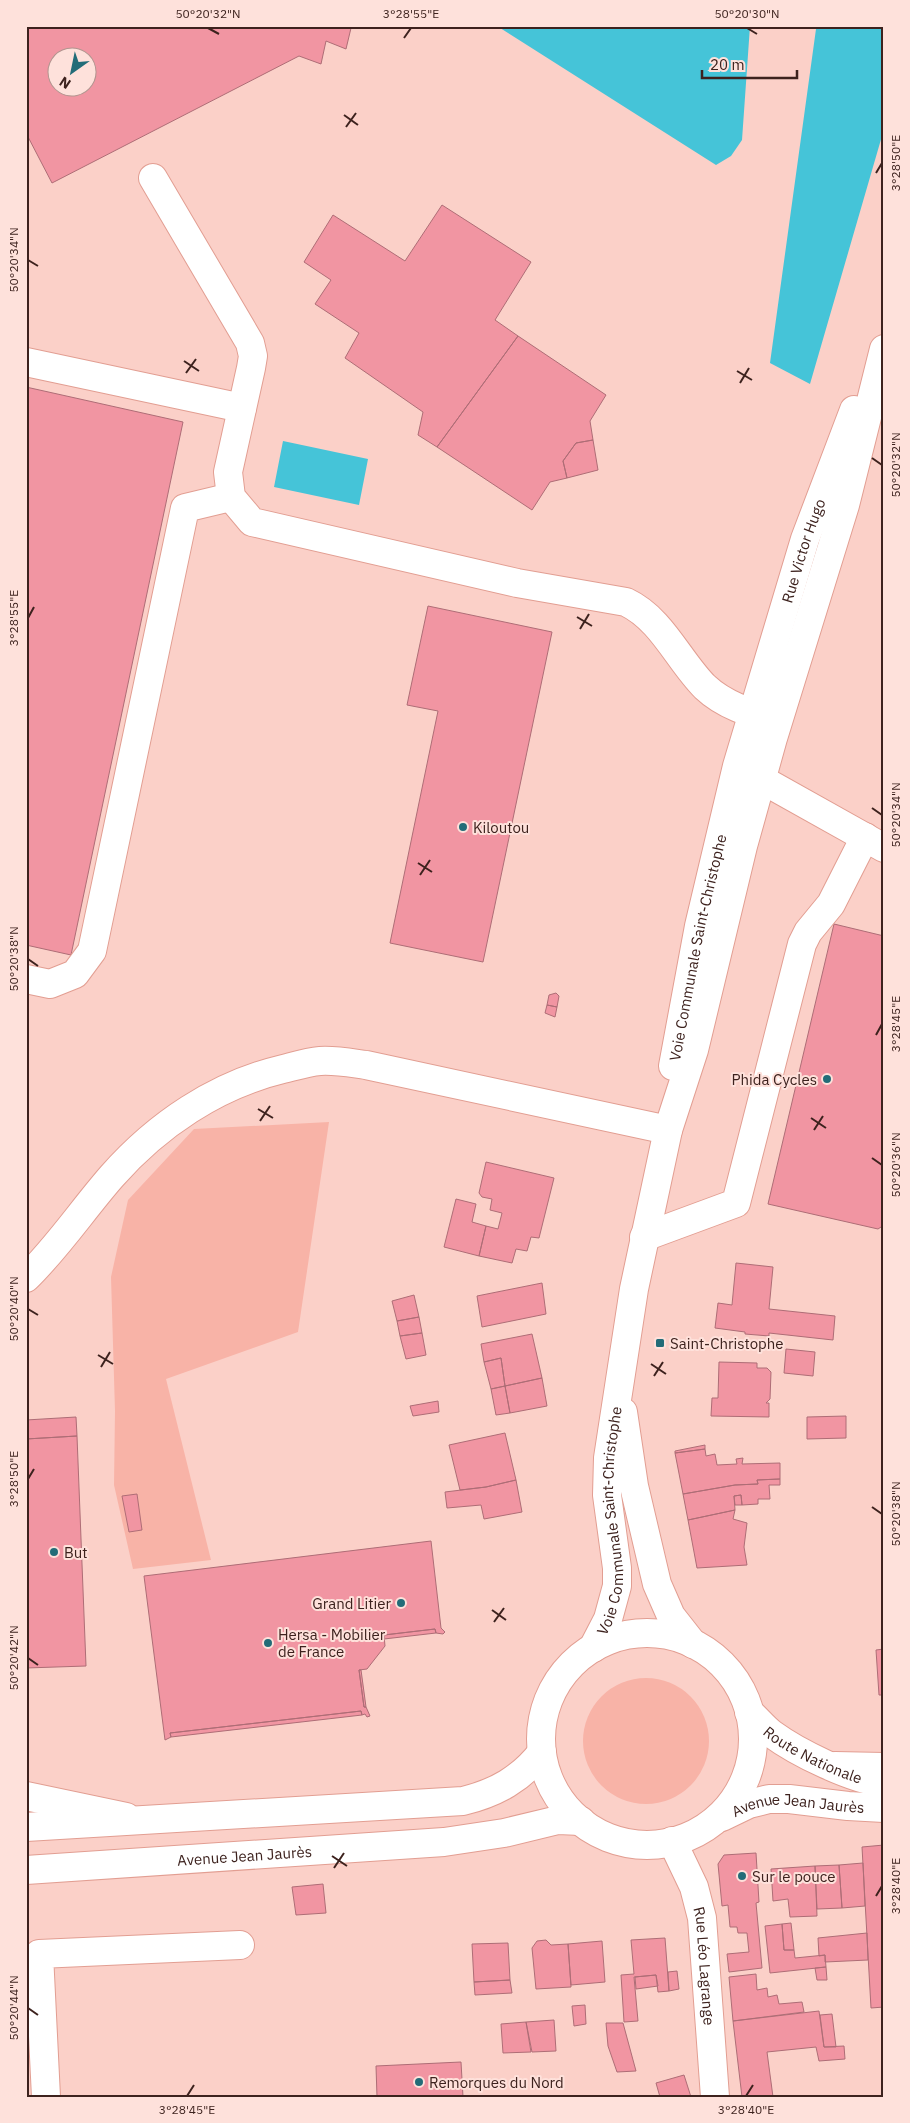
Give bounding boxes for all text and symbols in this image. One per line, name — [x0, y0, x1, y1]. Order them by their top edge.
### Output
text: 50°20'32"N — [175, 6, 241, 21]
text: 3°28'55"E — [383, 6, 439, 21]
text: 50°20'30"N — [714, 6, 780, 21]
north arrow — [48, 48, 98, 98]
scale bar — [702, 48, 798, 80]
text: 20 m — [710, 55, 745, 74]
text: N — [56, 73, 74, 93]
text: 3°28'50"E — [888, 135, 903, 191]
text: 50°20'34"N — [6, 227, 21, 293]
text: 50°20'32"N — [888, 432, 903, 498]
street label: Rue Victor Hugo — [777, 496, 829, 605]
text: 3°28'55"E — [6, 590, 21, 646]
text: 50°20'34"N — [888, 782, 903, 848]
place label: Kiloutou — [473, 818, 529, 837]
marker: Kiloutou — [457, 821, 469, 833]
street label: Voie Communale Saint-Christophe — [665, 832, 730, 1062]
text: 50°20'38"N — [6, 926, 21, 992]
text: 3°28'45"E — [888, 996, 903, 1052]
place label: Phida Cycles — [731, 1070, 817, 1089]
marker: Phida Cycles — [821, 1073, 833, 1085]
text: 50°20'36"N — [888, 1132, 903, 1198]
text: 50°20'40"N — [6, 1276, 21, 1342]
place label: Saint-Christophe — [670, 1334, 784, 1353]
marker: Saint-Christophe — [654, 1337, 666, 1349]
street label: Voie Communale Saint-Christophe — [592, 1405, 627, 1638]
text: 3°28'50"E — [6, 1451, 21, 1507]
text: 50°20'38"N — [888, 1481, 903, 1547]
place label: But — [64, 1543, 88, 1562]
marker: But — [48, 1546, 60, 1558]
place label: Grand Litier — [312, 1594, 391, 1613]
marker: Grand Litier — [395, 1597, 407, 1609]
text: 50°20'42"N — [6, 1625, 21, 1691]
place label: Hersa - Mobilier de France — [278, 1625, 386, 1661]
marker: Hersa - Mobilier de France — [262, 1637, 274, 1649]
street label: Route Nationale — [760, 1722, 865, 1787]
street label: Avenue Jean Jaurès — [728, 1789, 865, 1821]
street label: Avenue Jean Jaurès — [177, 1841, 312, 1869]
text: 3°28'40"E — [888, 1858, 903, 1914]
place label: Sur le pouce — [752, 1867, 835, 1886]
marker: Sur le pouce — [736, 1870, 748, 1882]
street label: Rue Léo Lagrange — [690, 1904, 719, 2026]
text: 50°20'44"N — [6, 1975, 21, 2041]
place label: Remorques du Nord — [429, 2073, 564, 2092]
marker: Remorques du Nord — [413, 2076, 425, 2088]
text: 3°28'45"E — [159, 2102, 215, 2117]
text: 3°28'40"E — [718, 2102, 774, 2117]

